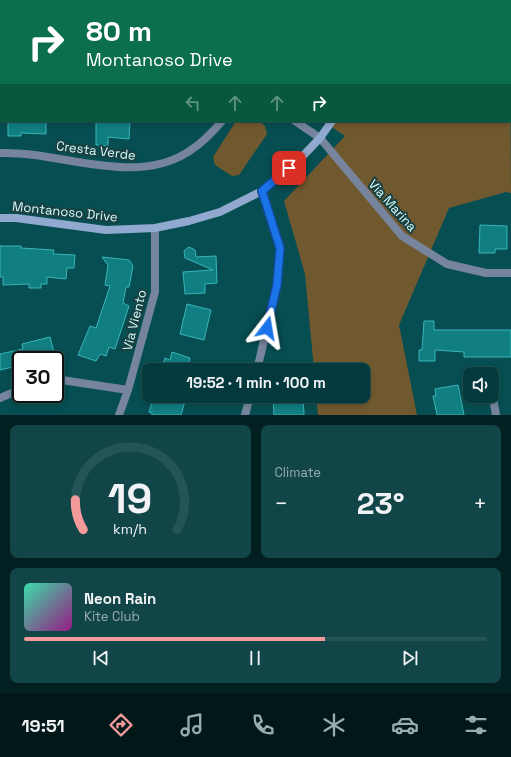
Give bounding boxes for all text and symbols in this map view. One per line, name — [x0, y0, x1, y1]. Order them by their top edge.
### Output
text: 80 m — [86, 13, 152, 49]
icon: right — [20, 16, 72, 68]
text: Montanoso Drive — [86, 48, 233, 71]
icon: left — [182, 92, 204, 114]
icon: ahead — [224, 92, 246, 114]
icon: ahead — [266, 92, 288, 114]
icon: right — [308, 92, 330, 114]
street label: Cresta Verde — [55, 137, 137, 164]
pin — [272, 151, 306, 185]
icon: arrive — [278, 157, 300, 179]
street label: Via Marina — [365, 176, 421, 235]
street label: Montanoso Drive — [11, 198, 118, 225]
street label: Via Viento — [119, 288, 150, 352]
position arrow — [246, 307, 288, 349]
speed limit sign: 30 — [12, 351, 64, 403]
map controls — [463, 367, 499, 403]
button: sound — [463, 367, 499, 403]
text: 19:52 · 1 min · 100 m — [186, 373, 326, 392]
text: Climate — [275, 464, 321, 481]
text: 19 — [108, 471, 153, 524]
text: 23° — [357, 484, 405, 523]
text: − — [275, 489, 288, 517]
text: + — [473, 489, 487, 517]
text: km/h — [113, 519, 147, 537]
text: Neon Rain — [84, 589, 156, 608]
text: Kite Club — [84, 608, 140, 625]
icon: previous — [90, 647, 112, 669]
icon: pause — [244, 647, 266, 669]
icon: next — [399, 647, 421, 669]
icon: directions — [107, 711, 135, 739]
icon: music — [178, 711, 206, 739]
icon: phone — [249, 711, 277, 739]
icon: climate — [320, 711, 348, 739]
icon: car — [391, 711, 419, 739]
icon: filters — [462, 711, 490, 739]
text: 19:51 — [21, 714, 65, 737]

